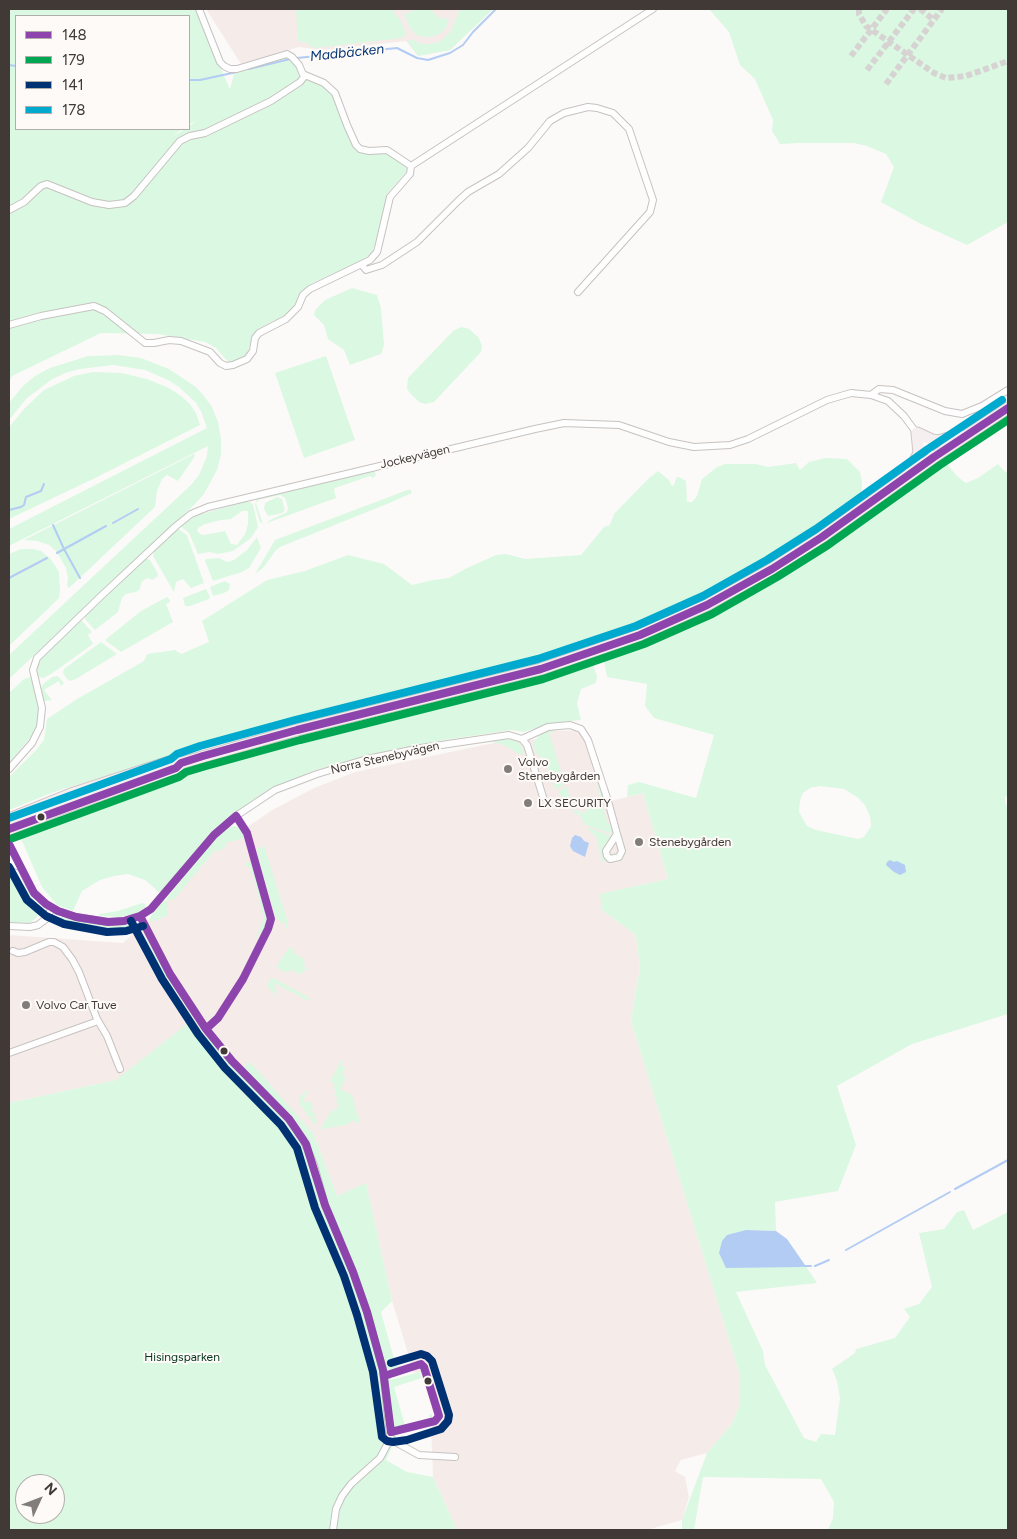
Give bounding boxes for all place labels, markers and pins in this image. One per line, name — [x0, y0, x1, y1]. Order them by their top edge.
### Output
place label: Volvo Stenebygården — [518, 755, 600, 783]
marker: Volvo Stenebygården — [502, 763, 514, 775]
place label: LX SECURITY — [538, 796, 611, 810]
marker: LX SECURITY — [522, 797, 534, 809]
unlabelled marker — [36, 812, 46, 822]
place label: Stenebygården — [649, 835, 731, 849]
marker: Stenebygården — [633, 836, 645, 848]
place label: Volvo Car Tuve — [36, 998, 117, 1012]
marker: Volvo Car Tuve — [20, 999, 32, 1011]
unlabelled marker — [219, 1046, 229, 1056]
unlabelled marker — [423, 1376, 433, 1386]

